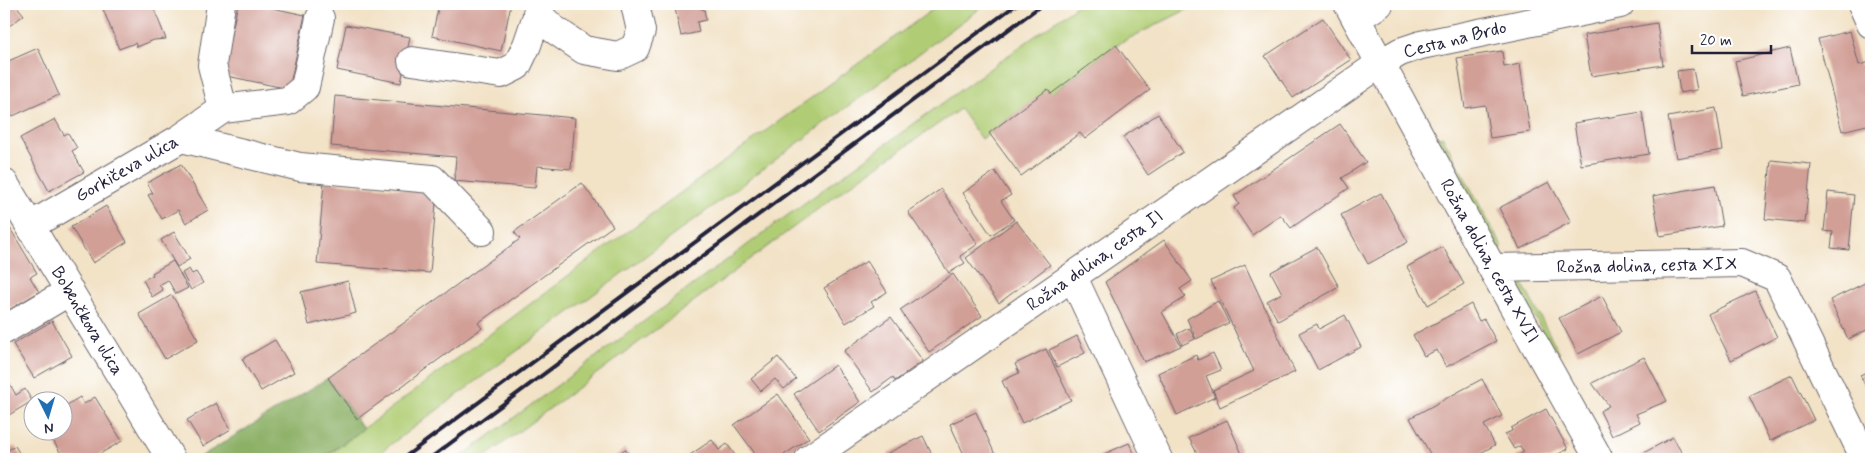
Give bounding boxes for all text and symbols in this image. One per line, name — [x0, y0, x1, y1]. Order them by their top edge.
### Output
street label: Cesta na Brdo — [1401, 16, 1509, 64]
scale bar — [1692, 22, 1771, 54]
text: 20 m — [1700, 31, 1732, 51]
street label: Gorkičeva ulica — [71, 130, 183, 208]
street label: Rožna dolina, cesta XVII — [1434, 175, 1544, 347]
street label: Rožna dolina, cesta II — [1022, 205, 1168, 317]
street label: Rožna dolina, cesta XIX — [1556, 252, 1738, 280]
street label: Bobenčkova ulica — [45, 262, 129, 380]
north arrow — [22, 390, 72, 440]
text: N — [44, 419, 54, 437]

